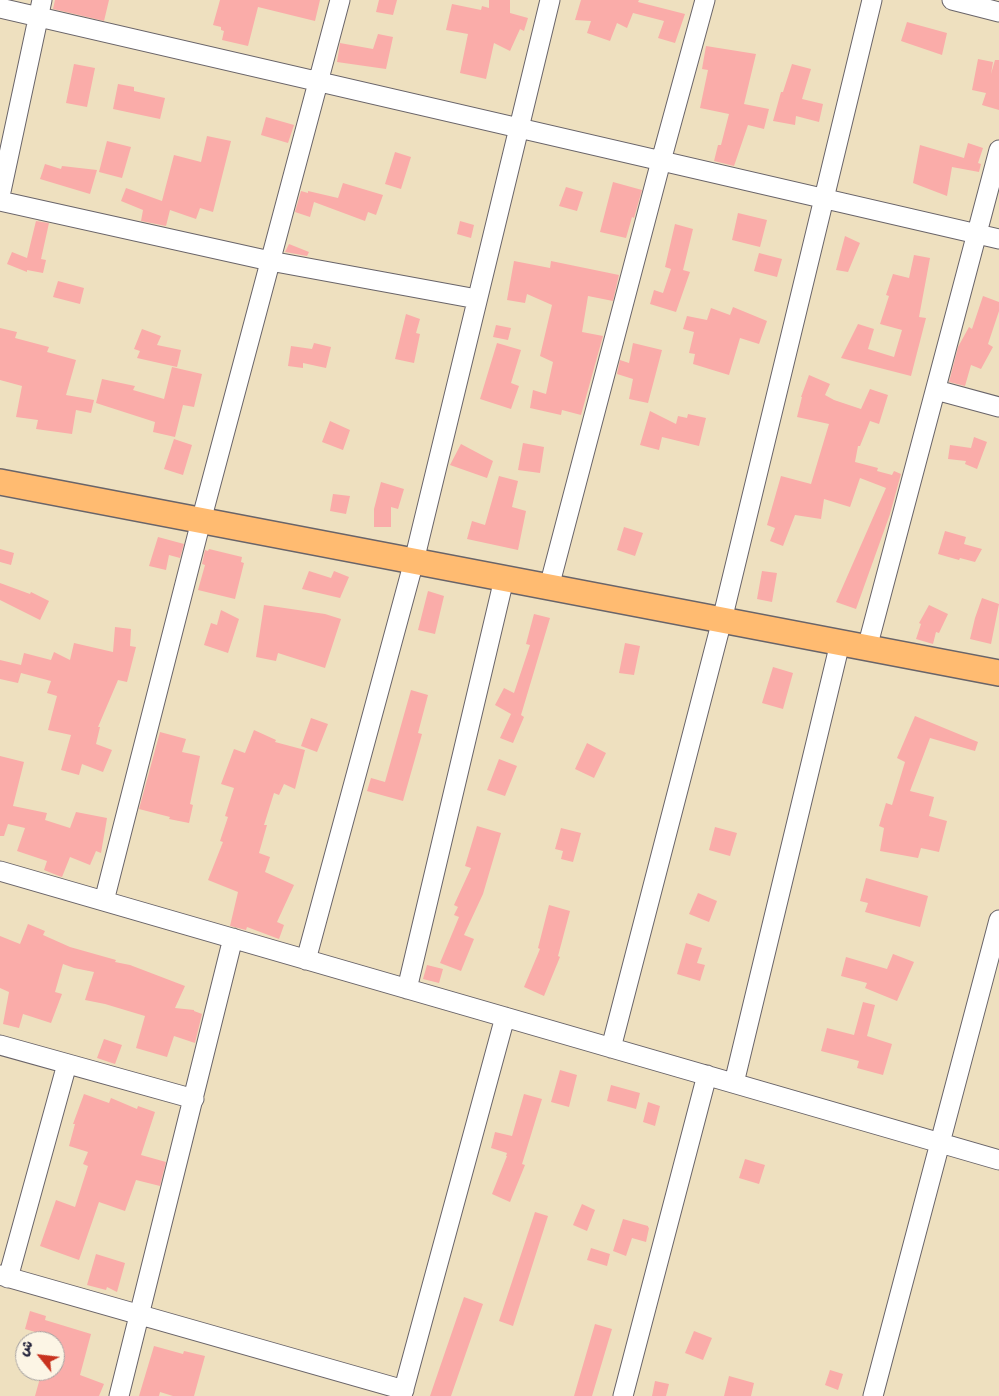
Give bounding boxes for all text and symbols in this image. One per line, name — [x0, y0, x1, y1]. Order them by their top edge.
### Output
north arrow — [15, 1331, 65, 1381]
text: ش — [16, 1338, 38, 1360]

